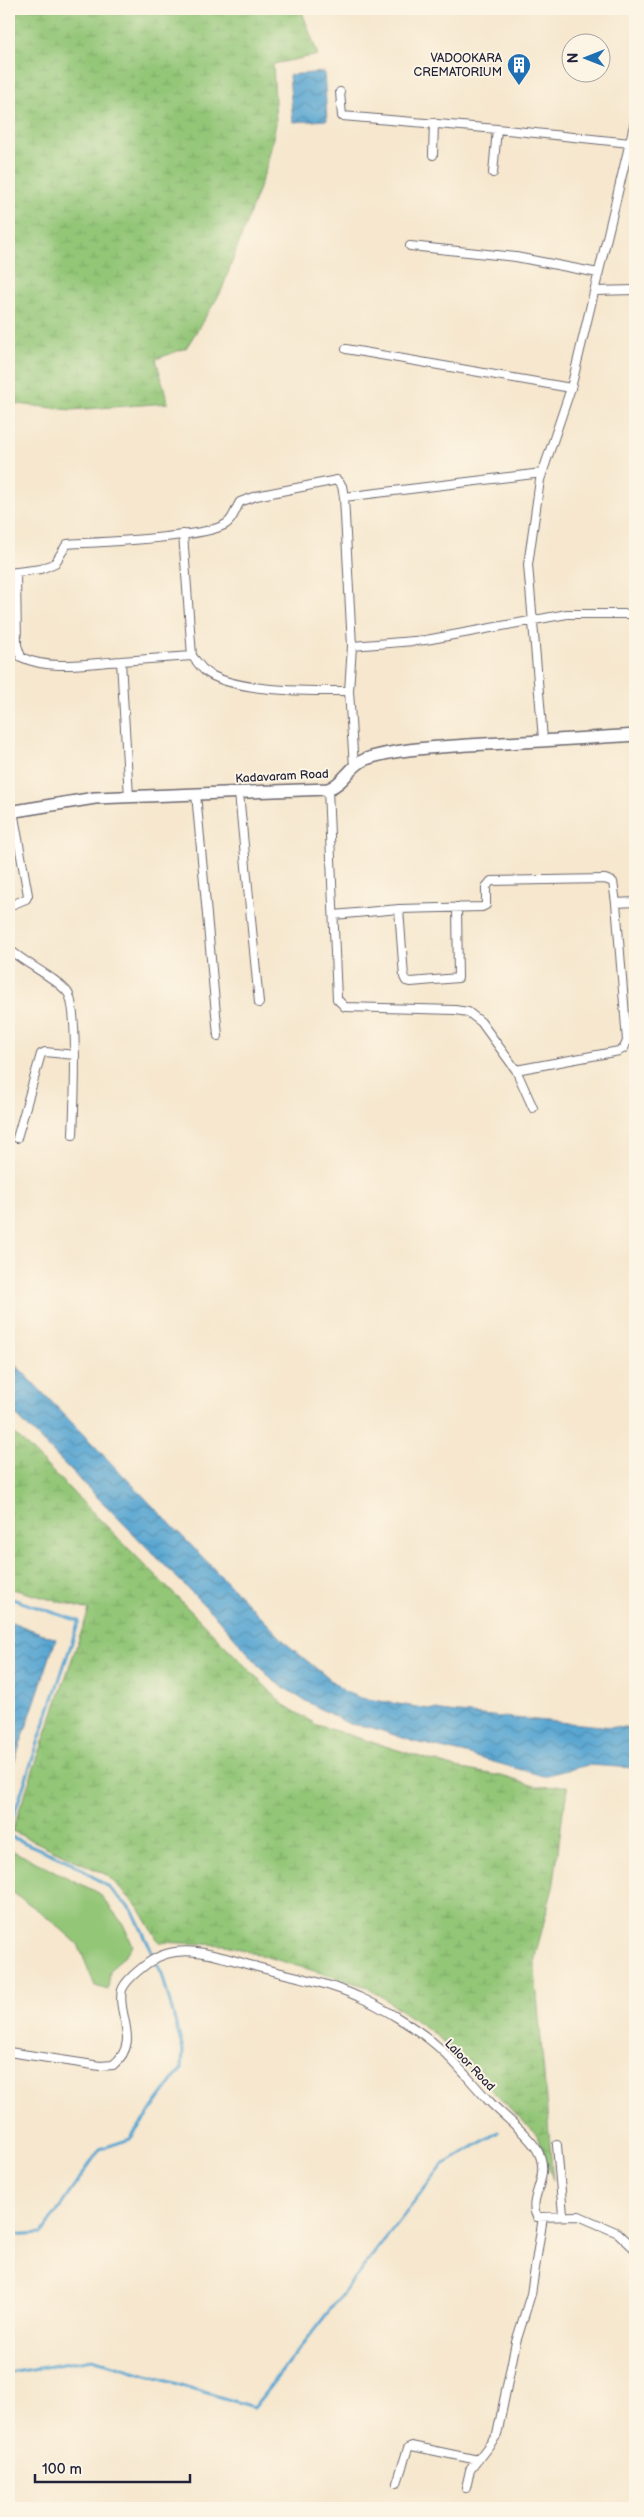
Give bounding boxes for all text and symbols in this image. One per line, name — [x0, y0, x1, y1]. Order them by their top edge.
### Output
north arrow — [562, 32, 612, 82]
place label: VADOOKARA CREMATORIUM — [414, 51, 503, 80]
building icon: VADOOKARA CREMATORIUM — [506, 52, 532, 86]
text: N — [565, 53, 582, 63]
street label: Kadavaram Road — [235, 767, 329, 786]
street label: Laloor Road — [441, 2036, 498, 2094]
scale bar — [35, 2452, 190, 2484]
text: 100 m — [42, 2460, 82, 2479]

